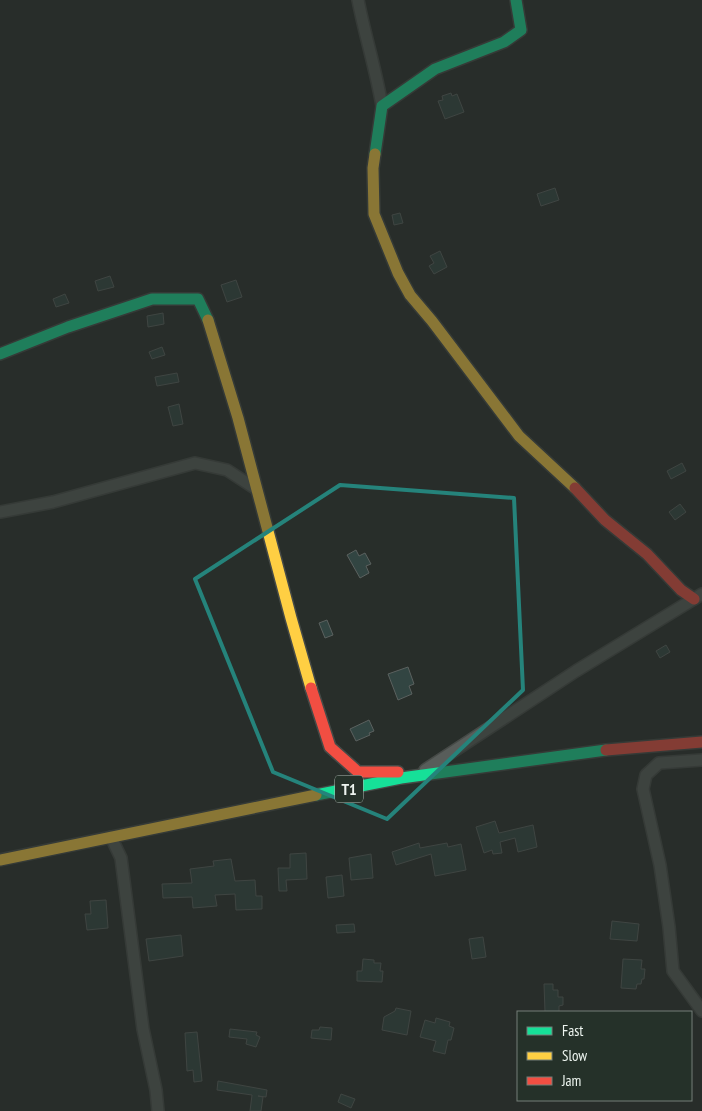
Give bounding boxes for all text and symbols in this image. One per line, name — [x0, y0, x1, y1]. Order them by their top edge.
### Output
road number: T1 — [335, 776, 363, 802]
legend — [517, 1011, 692, 1101]
text: Fast — [562, 1021, 583, 1040]
text: Slow — [562, 1046, 587, 1065]
text: Jam — [561, 1071, 581, 1090]

